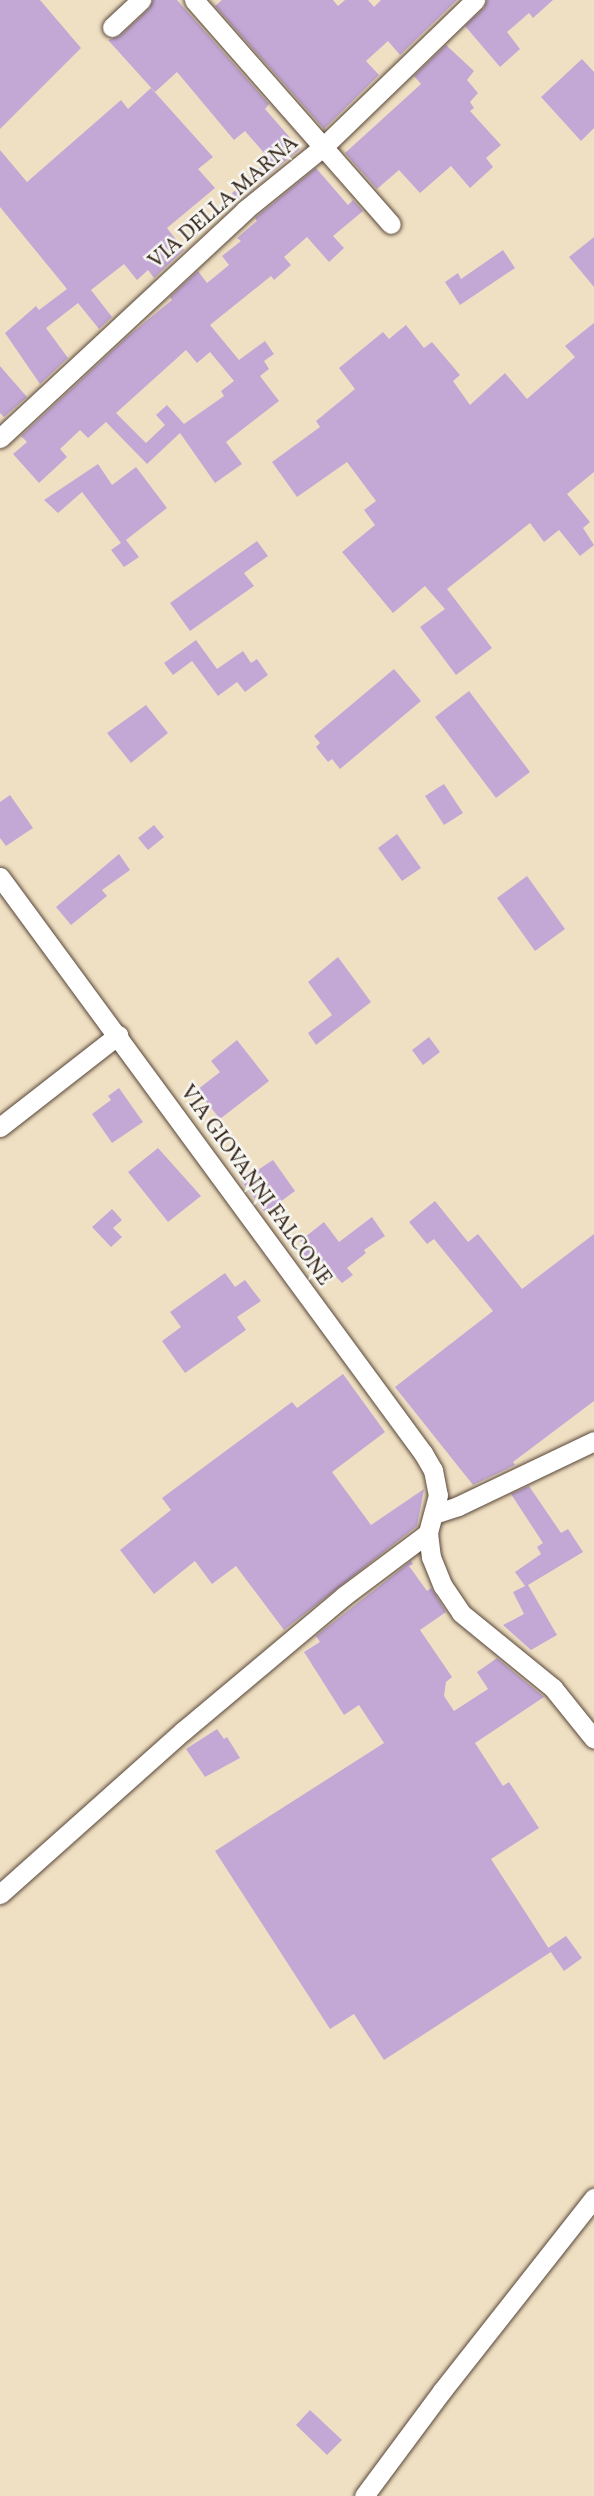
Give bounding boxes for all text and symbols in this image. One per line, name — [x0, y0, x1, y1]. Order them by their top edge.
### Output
street label: VIA DELLA MARNA — [144, 131, 304, 275]
street label: VIA GIOVANNI FALCONE — [174, 1081, 336, 1291]

